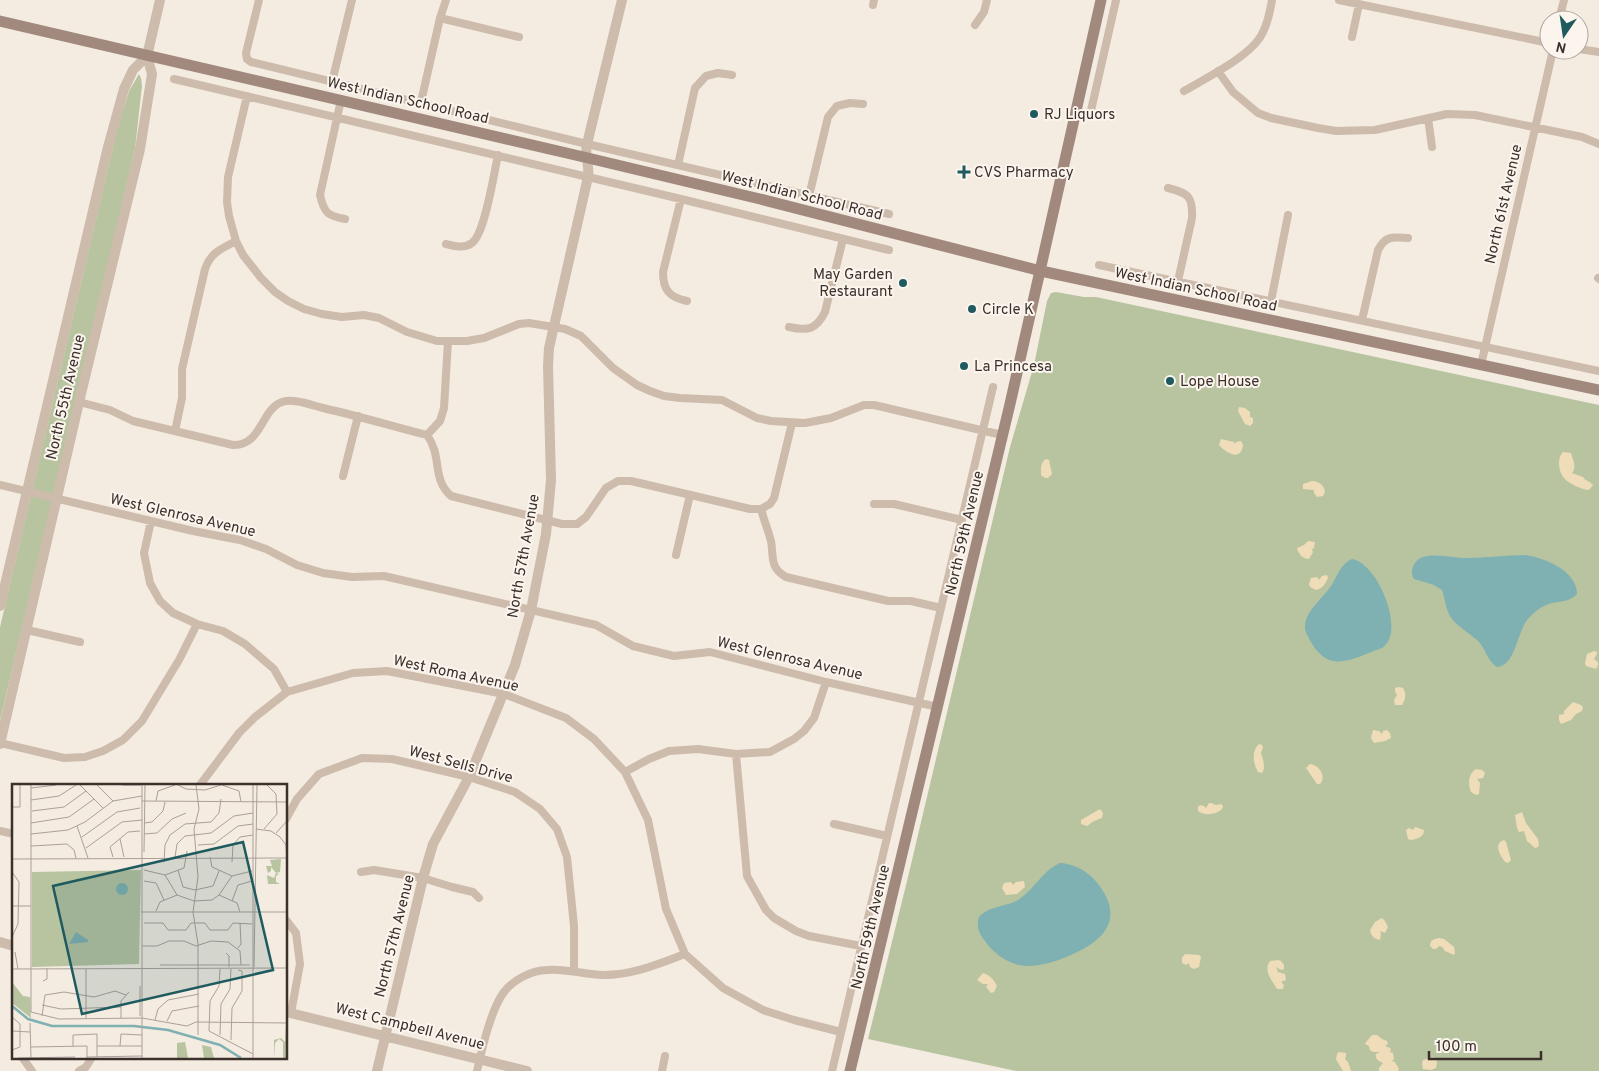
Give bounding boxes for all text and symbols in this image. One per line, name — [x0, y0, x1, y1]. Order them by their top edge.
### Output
north arrow — [1539, 10, 1589, 60]
text: N — [1555, 37, 1568, 56]
street label: West Indian School Road — [325, 74, 490, 129]
place label: RJ Liquors — [1044, 106, 1115, 125]
marker: RJ Liquors — [1028, 108, 1040, 120]
street label: North 61st Avenue — [1481, 143, 1527, 266]
place label: CVS Pharmacy — [974, 164, 1074, 183]
marker: CVS Pharmacy — [958, 166, 970, 178]
street label: West Indian School Road — [719, 167, 884, 226]
street label: West Indian School Road — [1113, 264, 1279, 317]
place label: May Garden Restaurant — [813, 266, 893, 302]
marker: May Garden Restaurant — [897, 277, 909, 289]
place label: Circle K — [982, 301, 1034, 320]
marker: Circle K — [966, 303, 978, 315]
street label: North 55th Avenue — [43, 333, 90, 462]
place label: La Princesa — [974, 358, 1052, 377]
marker: La Princesa — [958, 360, 970, 372]
place label: Lope House — [1180, 373, 1259, 392]
marker: Lope House — [1164, 375, 1176, 387]
street label: North 59th Avenue — [942, 469, 989, 598]
street label: West Glenrosa Avenue — [108, 490, 257, 542]
street label: North 57th Avenue — [504, 493, 545, 620]
street label: West Glenrosa Avenue — [715, 633, 864, 685]
street label: West Roma Avenue — [391, 652, 520, 697]
street label: West Sells Drive — [406, 742, 515, 788]
inset map — [12, 784, 288, 1058]
street label: North 59th Avenue — [848, 863, 895, 992]
street label: North 57th Avenue — [371, 873, 420, 1000]
street label: West Campbell Avenue — [333, 1000, 486, 1055]
scale bar — [1429, 1028, 1542, 1060]
text: 100 m — [1436, 1038, 1477, 1057]

